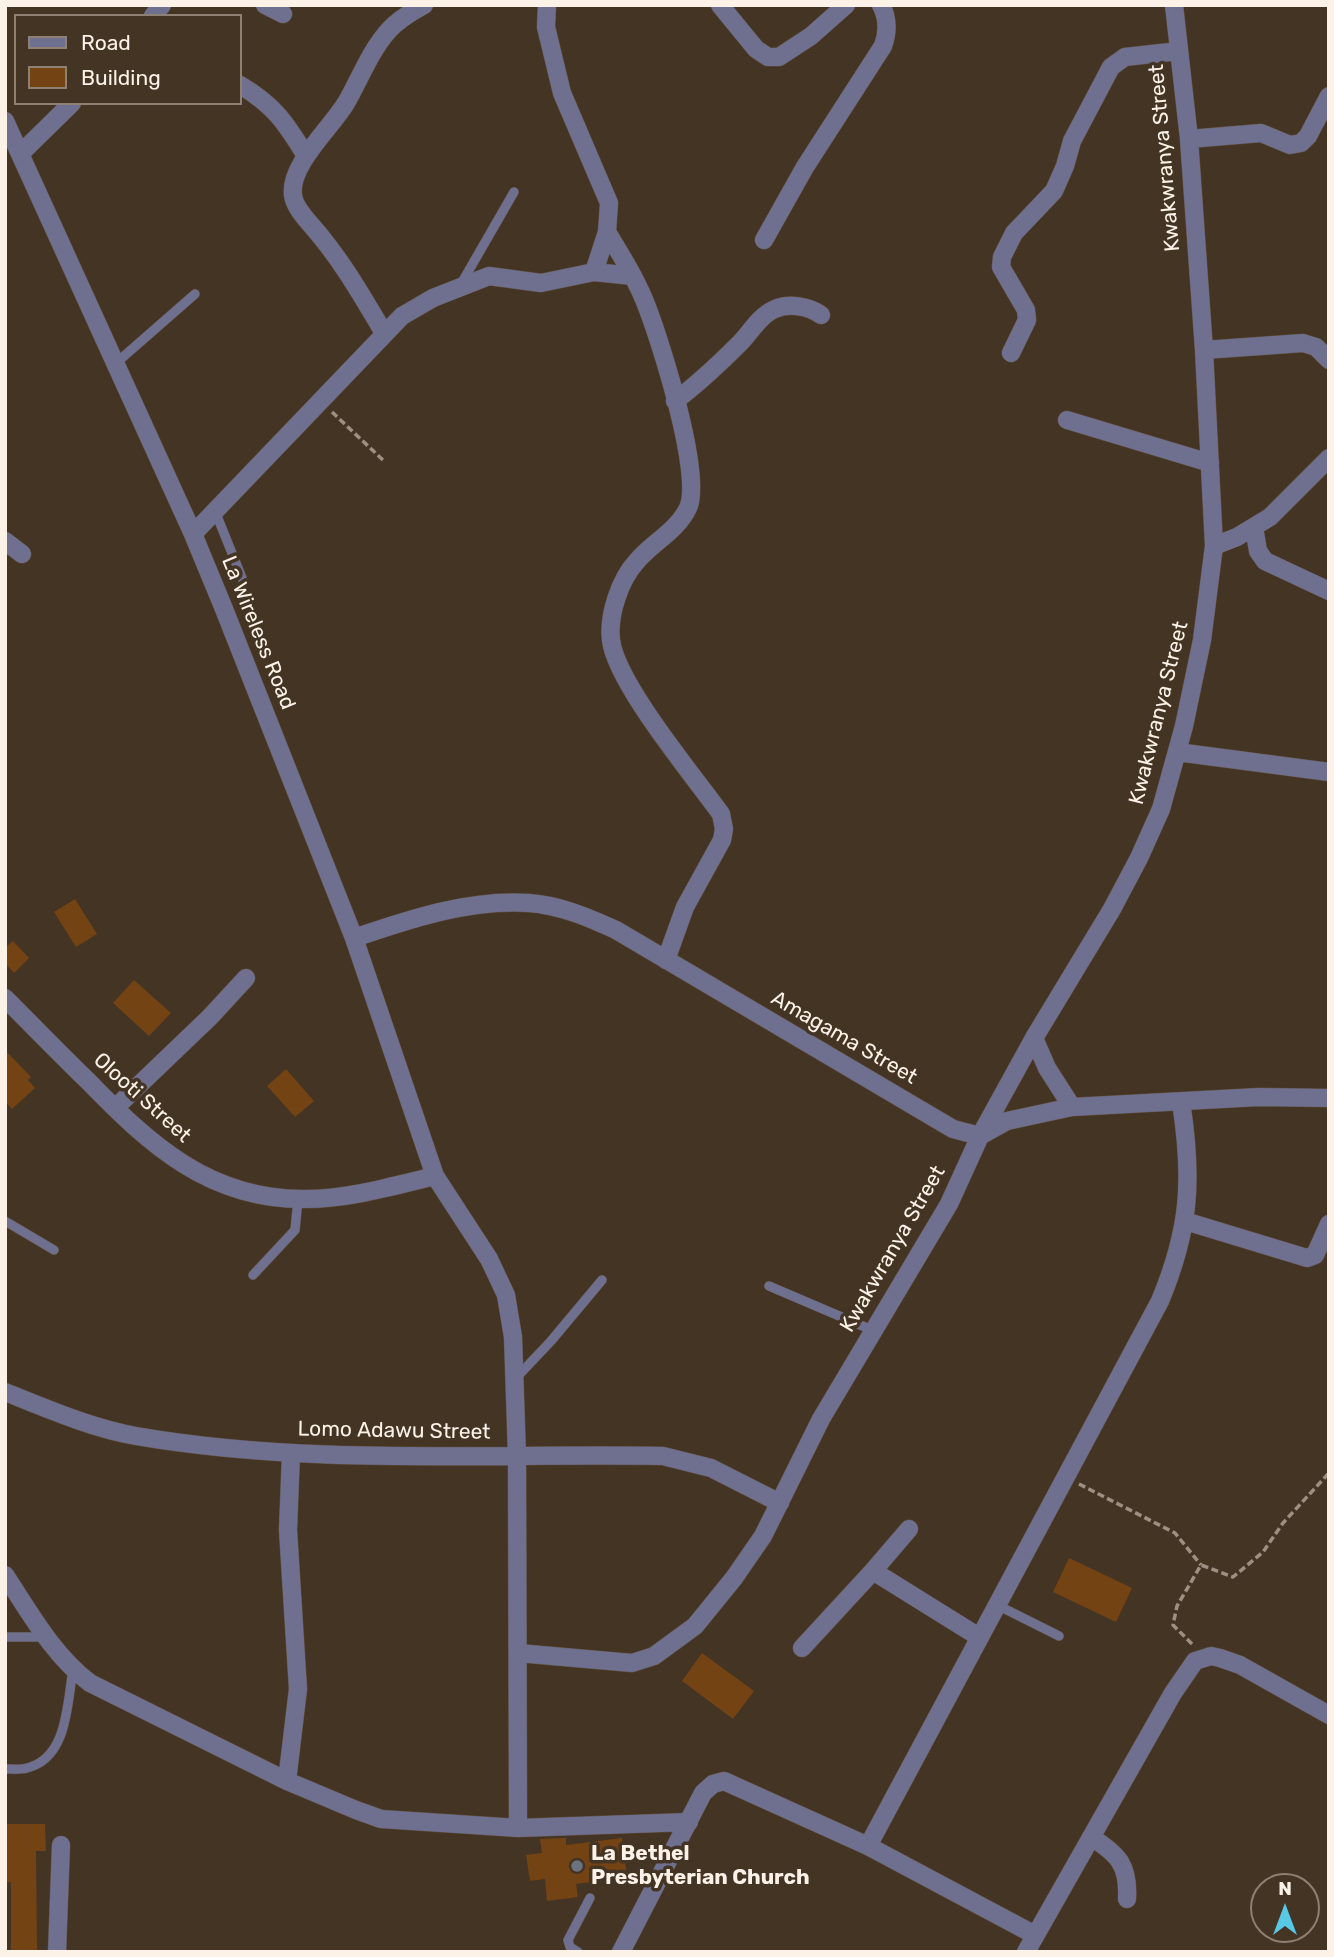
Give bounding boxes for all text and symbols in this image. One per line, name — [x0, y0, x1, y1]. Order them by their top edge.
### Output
legend — [14, 14, 242, 105]
text: Road — [81, 30, 131, 55]
street label: Kwakwranya Street — [1144, 63, 1186, 253]
text: Building — [81, 65, 161, 90]
street label: La Wireless Road — [216, 553, 300, 713]
street label: Kwakwranya Street — [1124, 619, 1194, 807]
street label: Amagama Street — [766, 986, 922, 1090]
street label: Olooti Street — [88, 1048, 196, 1148]
street label: Kwakwranya Street — [835, 1161, 951, 1337]
street label: Lomo Adawu Street — [297, 1417, 491, 1445]
place label: La Bethel Presbyterian Church — [591, 1841, 810, 1891]
marker: La Bethel Presbyterian Church — [569, 1858, 585, 1874]
north arrow — [1250, 1873, 1320, 1943]
text: N — [1278, 1877, 1292, 1900]

